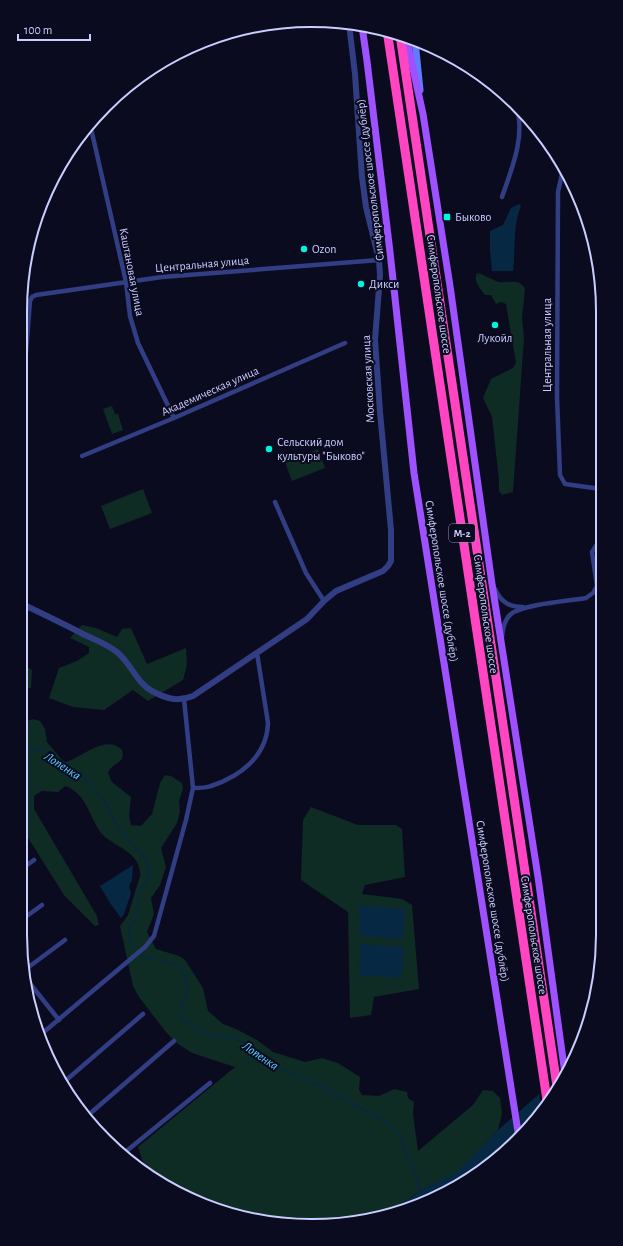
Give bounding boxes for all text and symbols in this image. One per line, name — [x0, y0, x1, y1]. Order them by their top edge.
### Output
scale bar — [18, 16, 90, 42]
text: 100 m — [24, 24, 52, 36]
street label: Симферопольское шоссе (дублёр) — [354, 98, 387, 262]
place label: Быково — [455, 211, 492, 223]
marker: Быково — [442, 212, 452, 222]
street label: Каштановая улица — [117, 227, 147, 318]
street label: Симферопольское шоссе — [425, 234, 453, 354]
place label: Ozon — [312, 243, 336, 255]
marker: Ozon — [299, 244, 309, 254]
street label: Центральная улица — [154, 254, 250, 275]
place label: Дикси — [369, 278, 399, 290]
marker: Дикси — [356, 279, 366, 289]
street label: Центральная улица — [541, 297, 554, 392]
marker: Лукойл — [490, 320, 500, 330]
place label: Лукойл — [478, 332, 512, 345]
street label: Московская улица — [360, 334, 377, 423]
street label: Академическая улица — [159, 364, 261, 419]
place label: Сельский дом культуры "Быково" — [277, 436, 365, 463]
marker: Сельский дом культуры "Быково" — [264, 444, 274, 454]
street label: Симферопольское шоссе (дублёр) — [422, 499, 461, 663]
road number: М-2 — [449, 524, 475, 542]
street label: Симферопольское шоссе — [472, 554, 500, 674]
water label: Лопенка — [41, 749, 83, 783]
street label: Симферопольское шоссе (дублёр) — [473, 819, 512, 983]
street label: Симферопольское шоссе — [519, 875, 549, 995]
water label: Лопенка — [239, 1039, 281, 1073]

